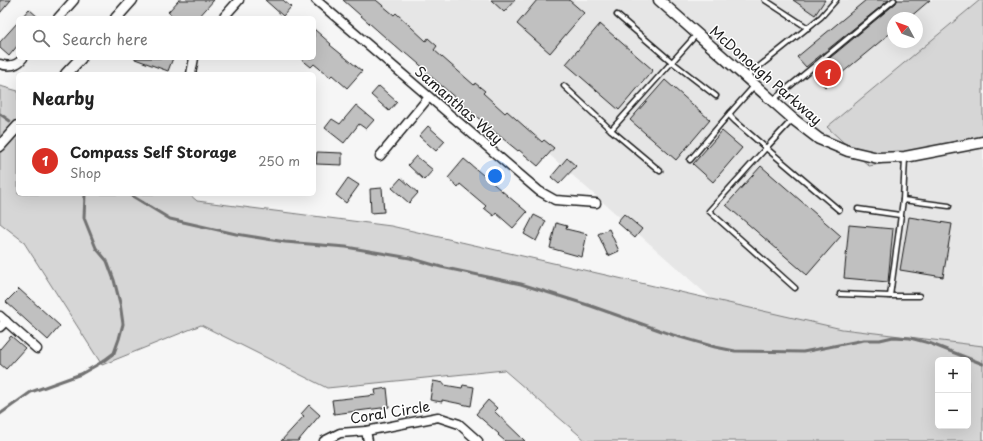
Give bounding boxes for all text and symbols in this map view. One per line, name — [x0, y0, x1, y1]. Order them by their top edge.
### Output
north arrow — [887, 12, 923, 48]
search box — [16, 16, 316, 60]
street label: McDonough Parkway — [705, 20, 827, 130]
icon: search — [30, 27, 52, 49]
text: Search here — [62, 27, 148, 50]
pin: 1 — [815, 58, 841, 88]
street label: Samanthas Way — [410, 61, 508, 149]
text: Nearby — [32, 85, 94, 111]
text: Compass Self Storage — [70, 140, 237, 163]
text: 1 — [42, 151, 48, 170]
text: 250 m — [258, 151, 300, 170]
text: Shop — [70, 163, 101, 182]
your location — [485, 166, 505, 186]
map controls — [935, 357, 971, 429]
button: + — [935, 357, 971, 393]
button: − — [935, 393, 971, 429]
street label: Coral Circle — [348, 395, 432, 429]

